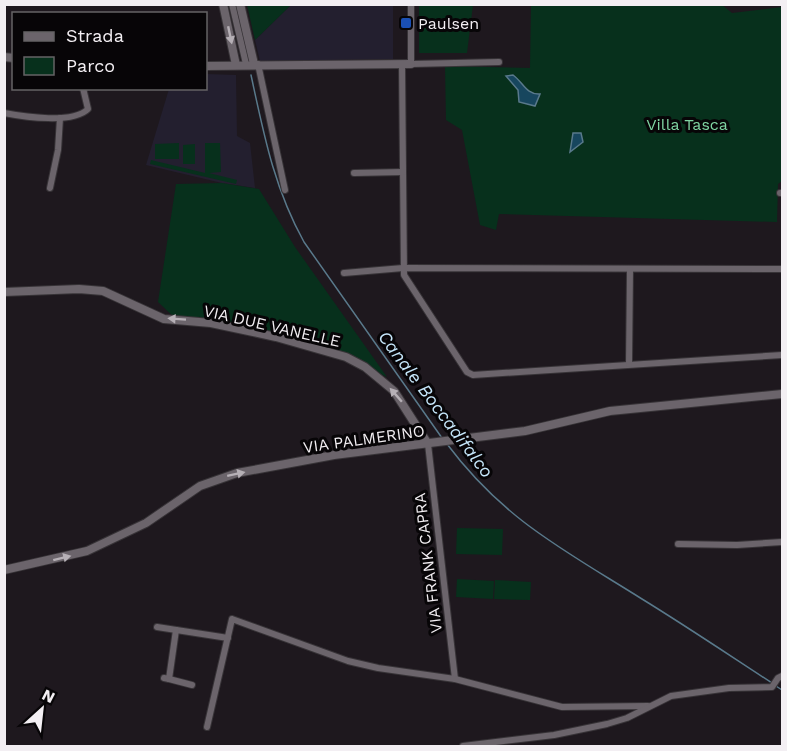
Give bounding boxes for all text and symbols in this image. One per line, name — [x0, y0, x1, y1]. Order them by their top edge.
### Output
legend — [12, 12, 207, 90]
place label: Paulsen — [418, 14, 479, 33]
marker: Paulsen — [399, 16, 413, 30]
text: Strada — [66, 25, 124, 46]
one-way arrow — [225, 25, 235, 44]
text: Parco — [66, 55, 115, 76]
park label: Villa Tasca — [646, 115, 728, 134]
street label: VIA DUE VANELLE — [202, 301, 342, 351]
one-way arrow — [167, 315, 186, 324]
water label: Canale Boccadifalco — [374, 326, 498, 482]
one-way arrow — [389, 387, 403, 402]
street label: VIA PALMERINO — [302, 421, 426, 457]
one-way arrow — [226, 469, 245, 478]
street label: VIA FRANK CAPRA — [410, 491, 446, 634]
one-way arrow — [53, 552, 71, 562]
north arrow — [12, 679, 72, 739]
text: N — [39, 685, 58, 707]

